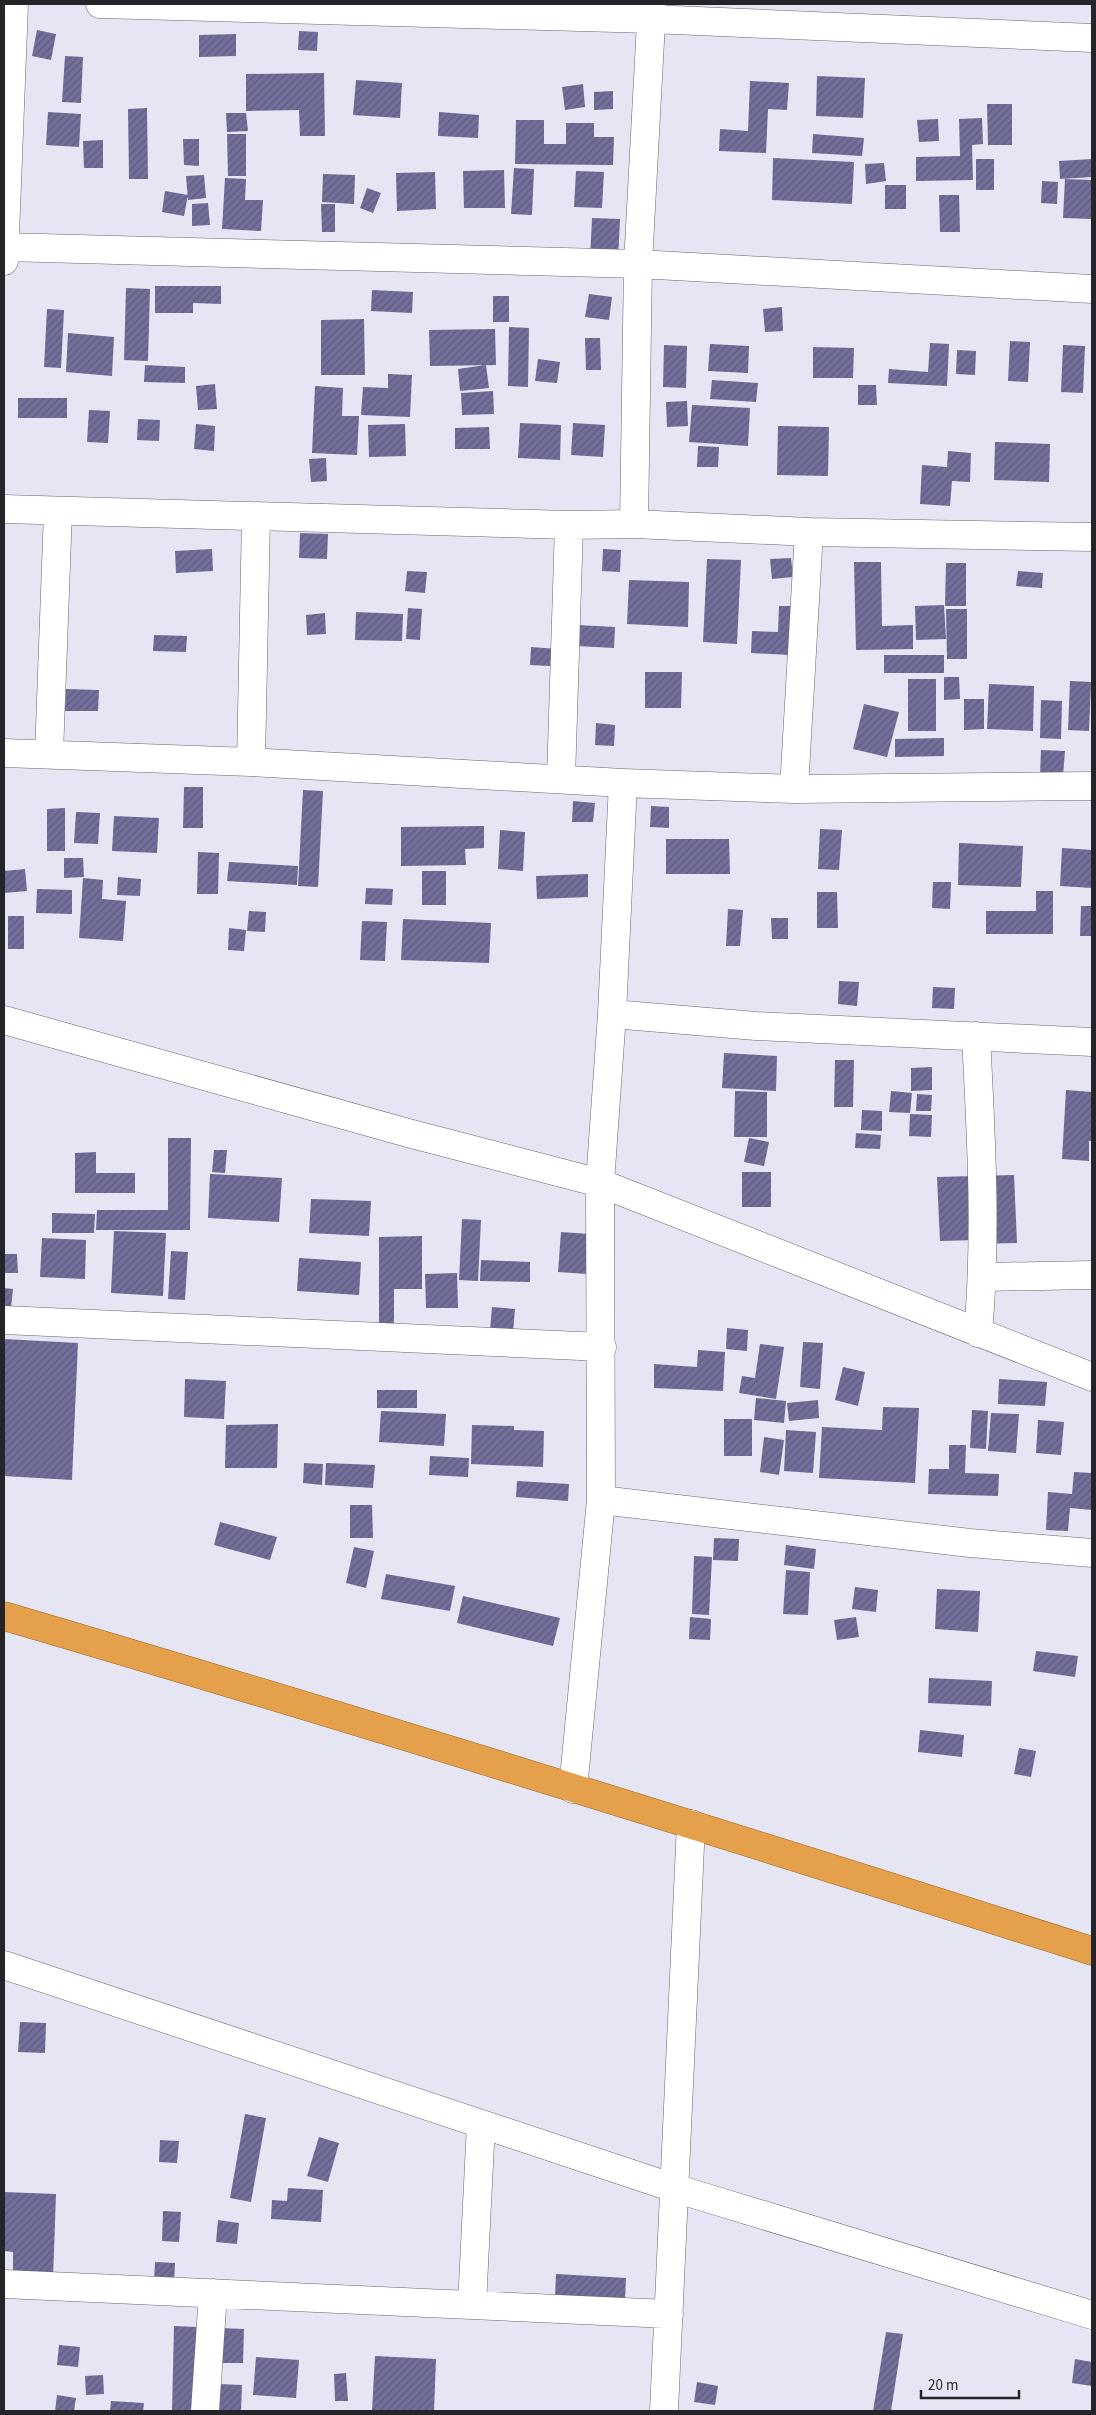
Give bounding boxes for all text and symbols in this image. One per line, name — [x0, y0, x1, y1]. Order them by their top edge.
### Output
scale bar — [921, 2368, 1018, 2400]
text: 20 m — [928, 2375, 958, 2396]

